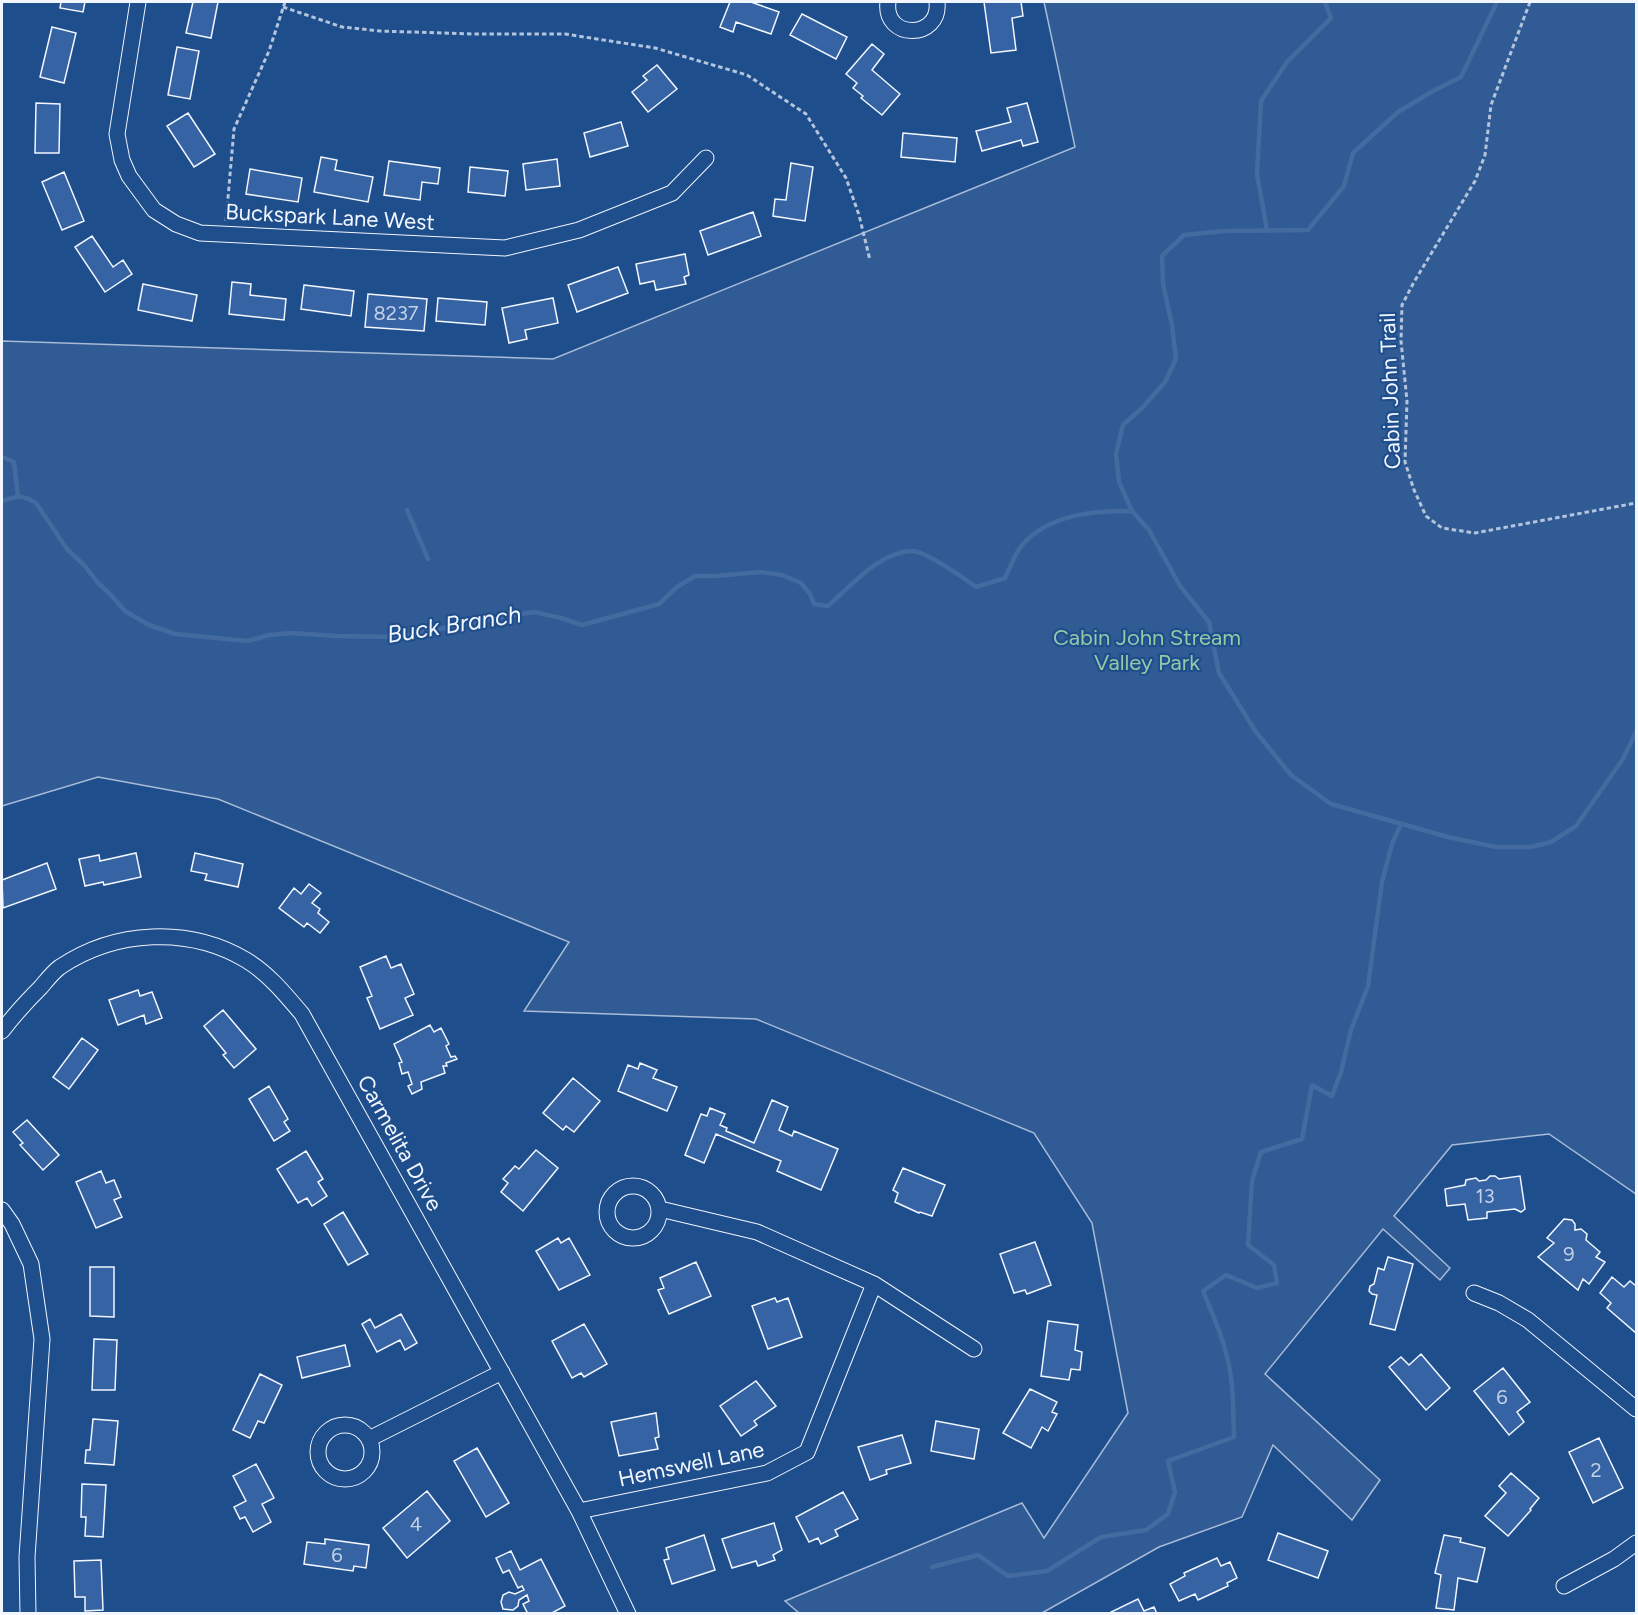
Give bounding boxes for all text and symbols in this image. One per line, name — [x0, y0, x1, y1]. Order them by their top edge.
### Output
street label: Buckspark Lane West — [225, 198, 435, 236]
house number: 8237 — [373, 301, 419, 325]
street label: Cabin John Trail — [1374, 312, 1406, 470]
water label: Buck Branch — [385, 599, 523, 649]
park label: Cabin John Stream Valley Park — [1053, 624, 1241, 676]
street label: Carmelita Drive — [352, 1070, 448, 1216]
house number: 13 — [1475, 1184, 1495, 1208]
house number: 9 — [1563, 1242, 1575, 1266]
house number: 6 — [1496, 1385, 1508, 1409]
street label: Hemswell Lane — [616, 1435, 766, 1493]
house number: 2 — [1590, 1458, 1602, 1482]
house number: 4 — [410, 1512, 422, 1536]
house number: 6 — [331, 1543, 343, 1567]

